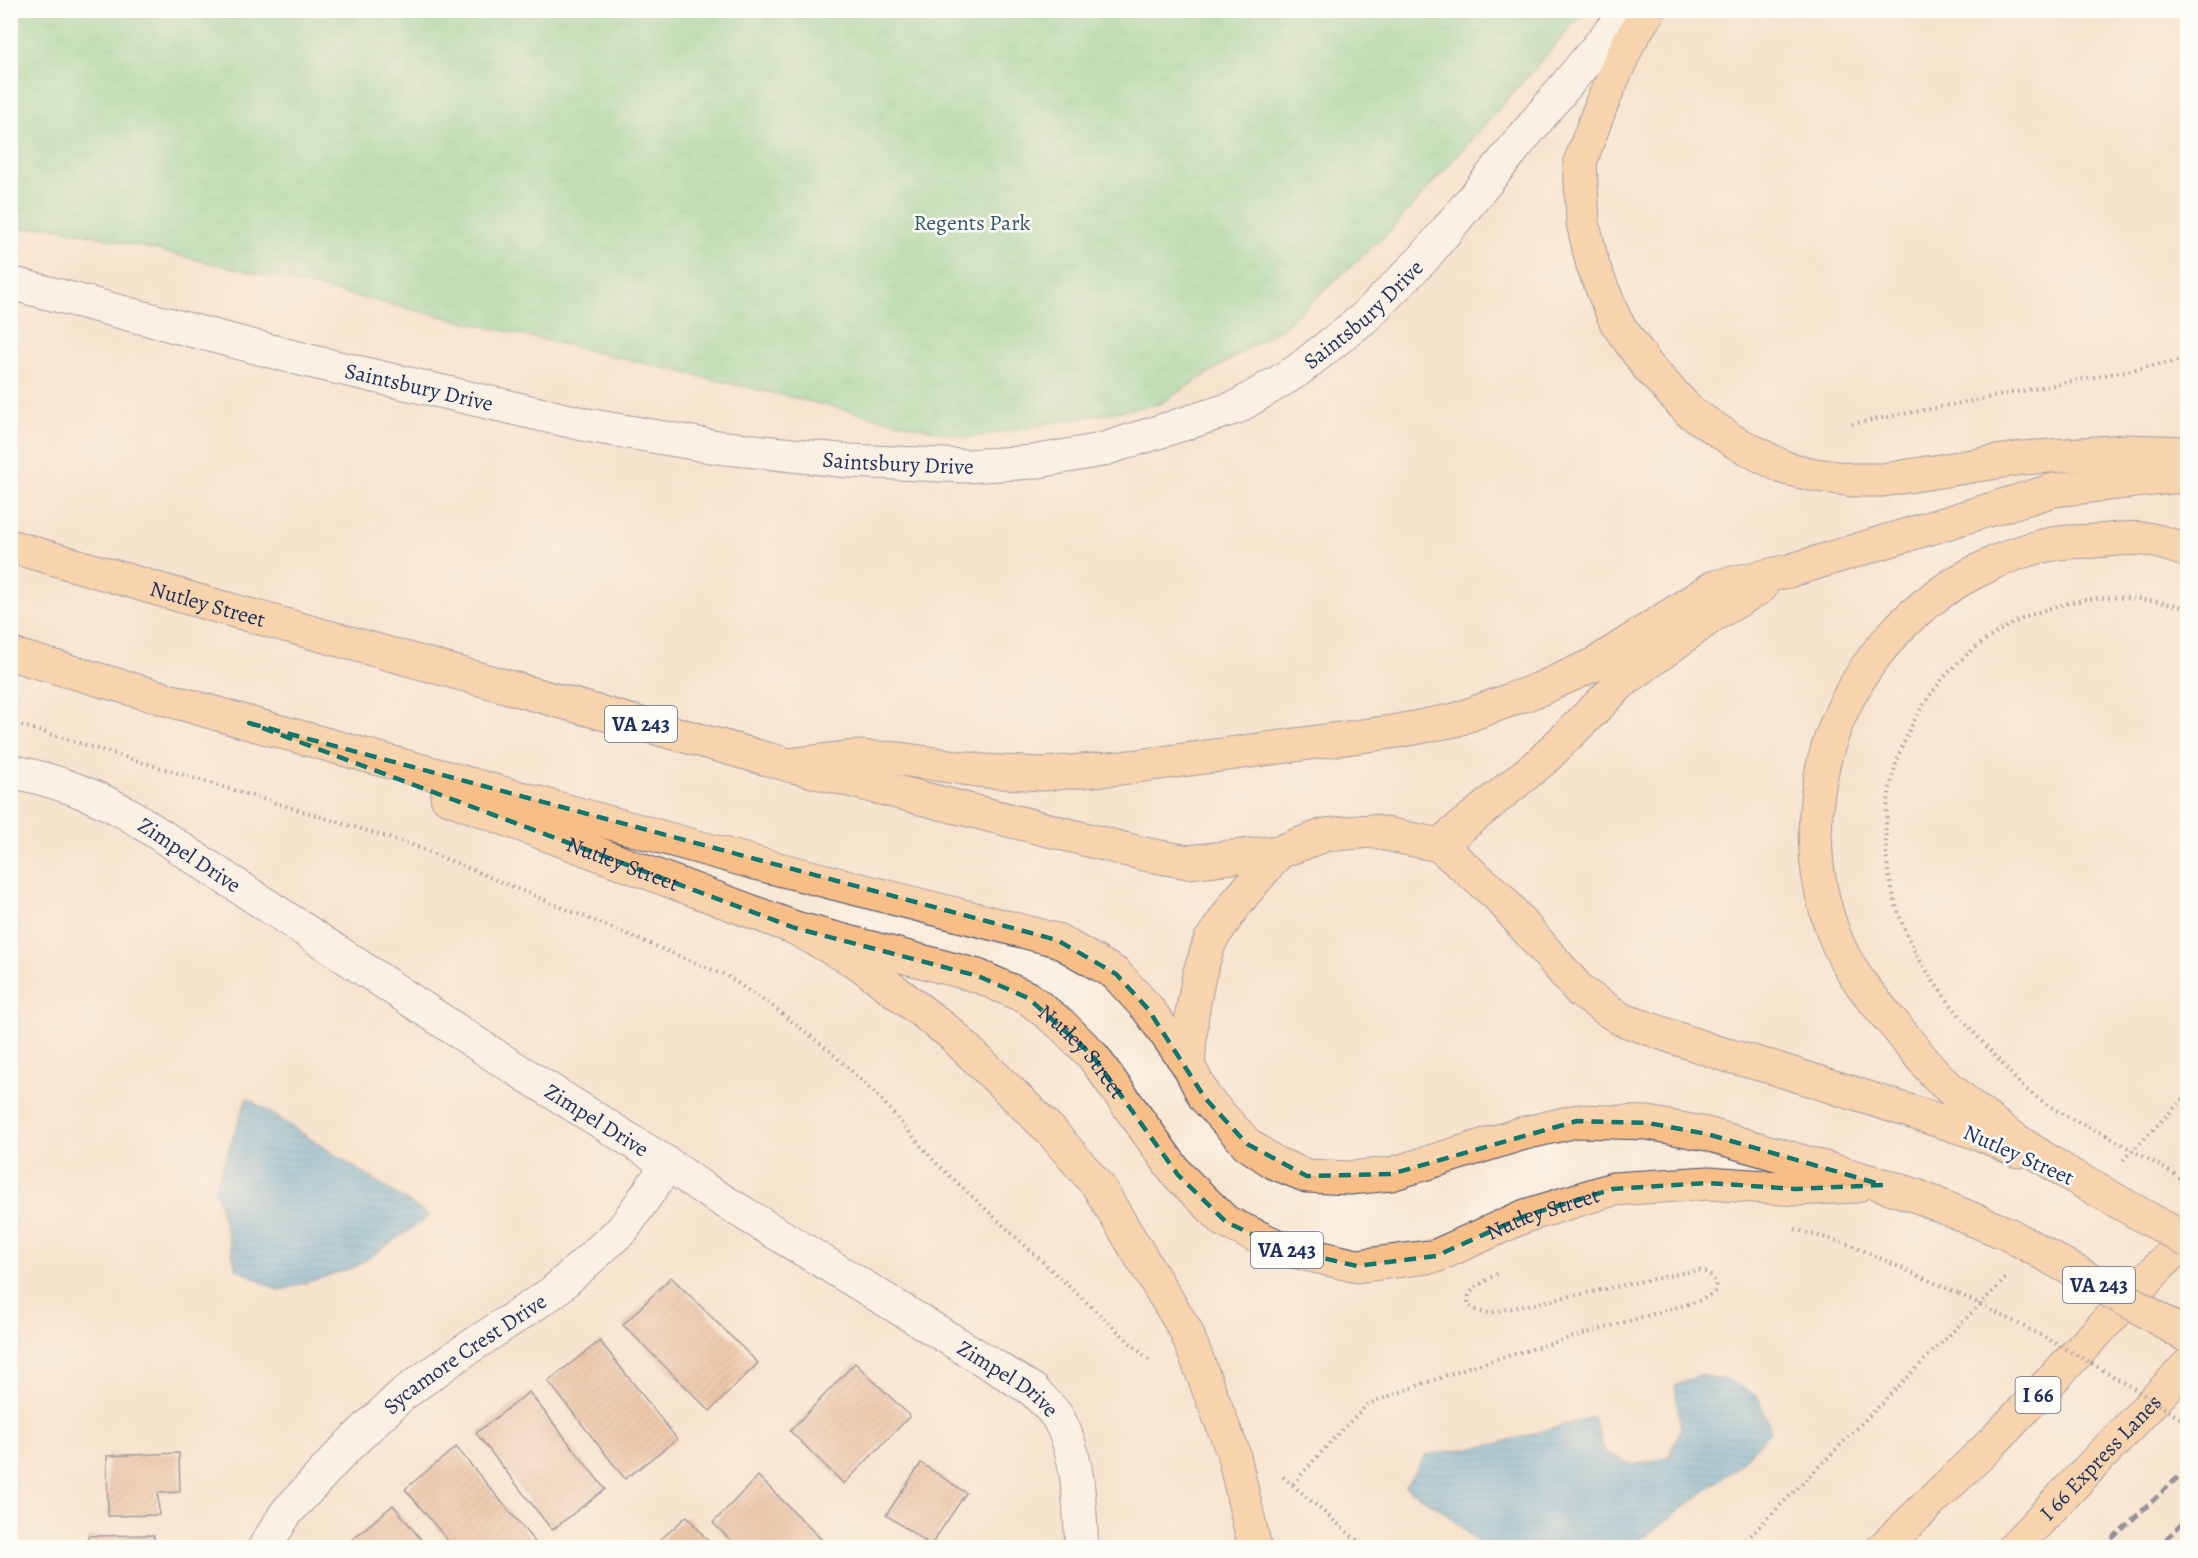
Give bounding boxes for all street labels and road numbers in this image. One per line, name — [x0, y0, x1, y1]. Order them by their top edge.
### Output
street label: Saintsbury Drive — [1297, 253, 1430, 376]
street label: Saintsbury Drive — [342, 356, 496, 419]
street label: Saintsbury Drive — [821, 444, 975, 482]
street label: Nutley Street — [146, 574, 269, 635]
road number: VA 243 — [605, 706, 677, 742]
street label: Zimpel Drive — [132, 810, 247, 900]
street label: Nutley Street — [562, 829, 683, 899]
street label: Nutley Street — [1032, 998, 1132, 1105]
street label: Zimpel Drive — [539, 1077, 654, 1164]
street label: Nutley Street — [1958, 1117, 2079, 1193]
street label: Nutley Street — [1481, 1180, 1603, 1248]
road number: VA 243 — [1251, 1232, 1323, 1268]
road number: VA 243 — [2063, 1267, 2135, 1303]
street label: Sycamore Crest Drive — [377, 1287, 553, 1421]
street label: Zimpel Drive — [951, 1333, 1065, 1424]
road number: I 66 — [2016, 1377, 2060, 1413]
street label: I 66 Express Lanes — [2033, 1388, 2168, 1527]

